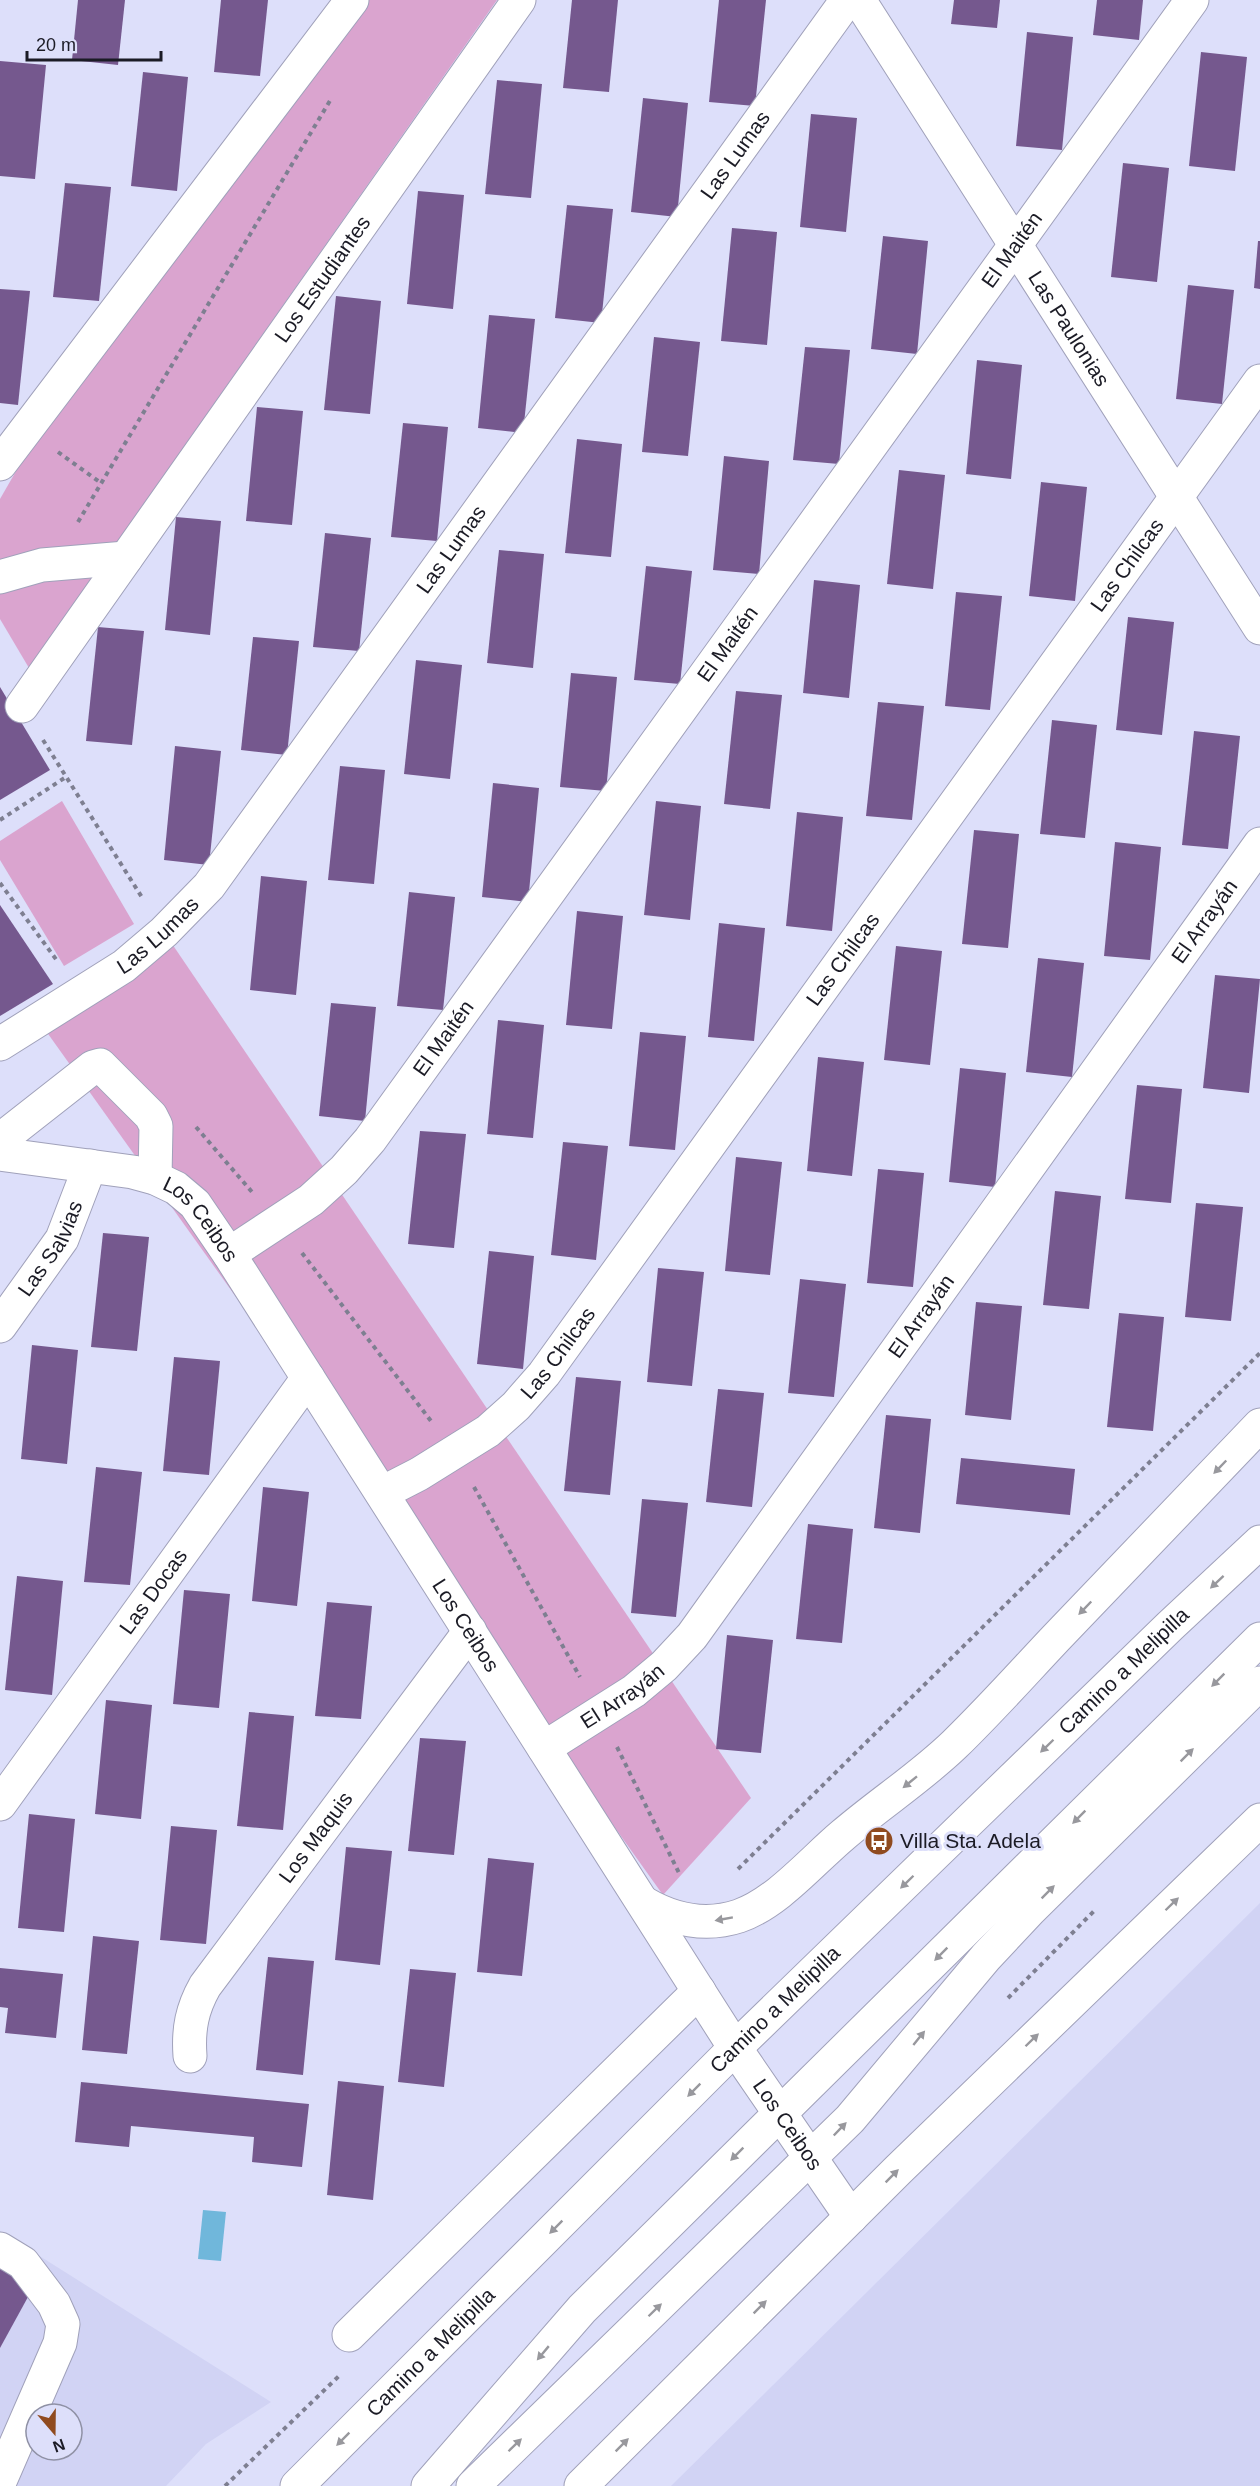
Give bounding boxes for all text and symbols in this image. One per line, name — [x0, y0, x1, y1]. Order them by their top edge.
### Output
scale bar — [27, 24, 160, 62]
text: 20 m — [36, 35, 76, 55]
street label: Las Lumas — [696, 106, 774, 203]
street label: El Maitén — [977, 207, 1046, 292]
street label: Los Estudiantes — [270, 211, 375, 347]
street label: Las Paulonias — [1024, 267, 1115, 390]
street label: Las Lumas — [412, 501, 490, 598]
street label: Las Chilcas — [1086, 514, 1168, 616]
street label: El Maitén — [692, 601, 762, 686]
street label: El Arrayán — [1166, 875, 1242, 967]
street label: Las Lumas — [113, 892, 203, 978]
street label: Las Chilcas — [801, 908, 884, 1010]
street label: El Maitén — [408, 996, 478, 1080]
street label: Los Ceibos — [160, 1172, 243, 1266]
street label: Las Salvias — [13, 1197, 87, 1300]
street label: El Arrayán — [883, 1270, 958, 1362]
street label: Las Chilcas — [516, 1303, 599, 1403]
one-way arrow — [1213, 1460, 1227, 1474]
street label: Las Docas — [115, 1544, 192, 1638]
street label: Los Ceibos — [428, 1575, 504, 1676]
one-way arrow — [1210, 1575, 1225, 1589]
one-way arrow — [1079, 1600, 1092, 1615]
street label: Camino a Melipilla — [1054, 1602, 1193, 1739]
street label: El Arrayán — [576, 1659, 669, 1733]
one-way arrow — [1211, 1673, 1226, 1687]
one-way arrow — [1040, 1739, 1054, 1753]
one-way arrow — [1179, 1748, 1193, 1762]
one-way arrow — [902, 1775, 917, 1787]
street label: Los Maquis — [274, 1787, 357, 1887]
one-way arrow — [1072, 1810, 1087, 1824]
bus stop icon: Villa Sta. Adela — [863, 1825, 895, 1857]
place label: Villa Sta. Adela — [900, 1829, 1041, 1852]
one-way arrow — [900, 1875, 914, 1889]
one-way arrow — [1041, 1884, 1055, 1899]
one-way arrow — [1165, 1898, 1179, 1912]
one-way arrow — [714, 1915, 733, 1924]
street label: Camino a Melipilla — [705, 1941, 844, 2077]
one-way arrow — [934, 1946, 948, 1960]
one-way arrow — [912, 2031, 925, 2046]
one-way arrow — [1025, 2033, 1040, 2047]
street label: Los Ceibos — [749, 2074, 827, 2174]
one-way arrow — [687, 2082, 701, 2096]
one-way arrow — [832, 2123, 846, 2137]
one-way arrow — [731, 2146, 745, 2160]
one-way arrow — [885, 2168, 899, 2183]
one-way arrow — [549, 2220, 563, 2234]
street label: Camino a Melipilla — [361, 2283, 499, 2421]
one-way arrow — [753, 2301, 767, 2315]
one-way arrow — [648, 2303, 662, 2317]
one-way arrow — [537, 2345, 550, 2360]
north arrow — [24, 2402, 84, 2462]
one-way arrow — [337, 2432, 351, 2446]
text: N — [51, 2436, 67, 2456]
one-way arrow — [615, 2438, 629, 2452]
one-way arrow — [508, 2439, 522, 2453]

